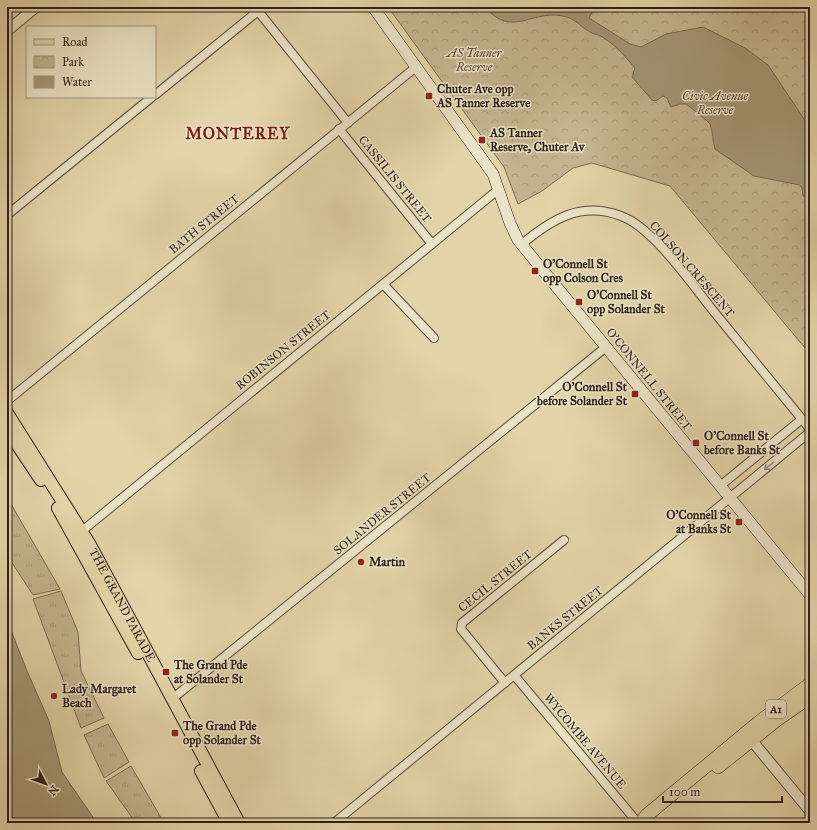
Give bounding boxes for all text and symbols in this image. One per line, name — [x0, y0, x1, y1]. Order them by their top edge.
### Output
legend — [26, 26, 156, 98]
text: Road — [62, 35, 88, 49]
park label: AS Tanner Reserve — [445, 46, 502, 74]
text: Park — [62, 55, 84, 69]
text: Water — [62, 75, 92, 89]
place label: Chuter Ave opp AS Tanner Reserve — [436, 82, 530, 110]
park label: Civic Avenue Reserve — [682, 89, 749, 117]
marker: Chuter Ave opp AS Tanner Reserve — [424, 91, 434, 101]
district label: MONTEREY — [185, 124, 291, 143]
place label: AS Tanner Reserve, Chuter Av — [489, 126, 586, 154]
street label: CASSILIS STREET — [356, 133, 434, 225]
marker: AS Tanner Reserve, Chuter Av — [477, 135, 487, 145]
street label: BATH STREET — [166, 192, 242, 256]
street label: COLSON CRESCENT — [647, 218, 737, 320]
place label: O'Connell St opp Colson Cres — [543, 257, 623, 286]
marker: O'Connell St opp Colson Cres — [530, 266, 540, 276]
place label: O'Connell St opp Solander St — [587, 288, 666, 317]
marker: O'Connell St opp Solander St — [574, 297, 584, 307]
street label: ROBINSON STREET — [233, 307, 333, 393]
street label: O'CONNELL STREET — [603, 325, 695, 433]
place label: O'Connell St before Solander St — [536, 380, 628, 408]
marker: O'Connell St before Solander St — [630, 389, 640, 399]
place label: O'Connell St before Banks St — [703, 429, 781, 457]
marker: O'Connell St before Banks St — [691, 438, 701, 448]
one-way arrow — [764, 461, 774, 470]
street label: SOLANDER STREET — [330, 470, 434, 558]
place label: O'Connell St at Banks St — [666, 508, 732, 536]
marker: O'Connell St at Banks St — [734, 517, 744, 527]
street label: THE GRAND PARADE — [86, 546, 158, 664]
street label: CECIL STREET — [455, 547, 535, 615]
place label: Martin — [369, 555, 405, 569]
marker: Martin — [356, 557, 366, 567]
street label: BANKS STREET — [524, 583, 606, 653]
place label: The Grand Pde at Solander St — [173, 658, 247, 686]
marker: The Grand Pde at Solander St — [161, 667, 171, 677]
place label: Lady Margaret Beach — [62, 682, 137, 710]
marker: Lady Margaret Beach — [49, 691, 59, 701]
street label: WYCOMBE AVENUE — [541, 691, 629, 792]
road number: A1 — [766, 700, 786, 718]
place label: The Grand Pde opp Solander St — [182, 719, 262, 748]
marker: The Grand Pde opp Solander St — [170, 728, 180, 738]
north arrow — [26, 764, 66, 804]
scale bar — [663, 778, 782, 804]
text: N — [45, 782, 61, 799]
text: 100 m — [669, 785, 700, 799]

